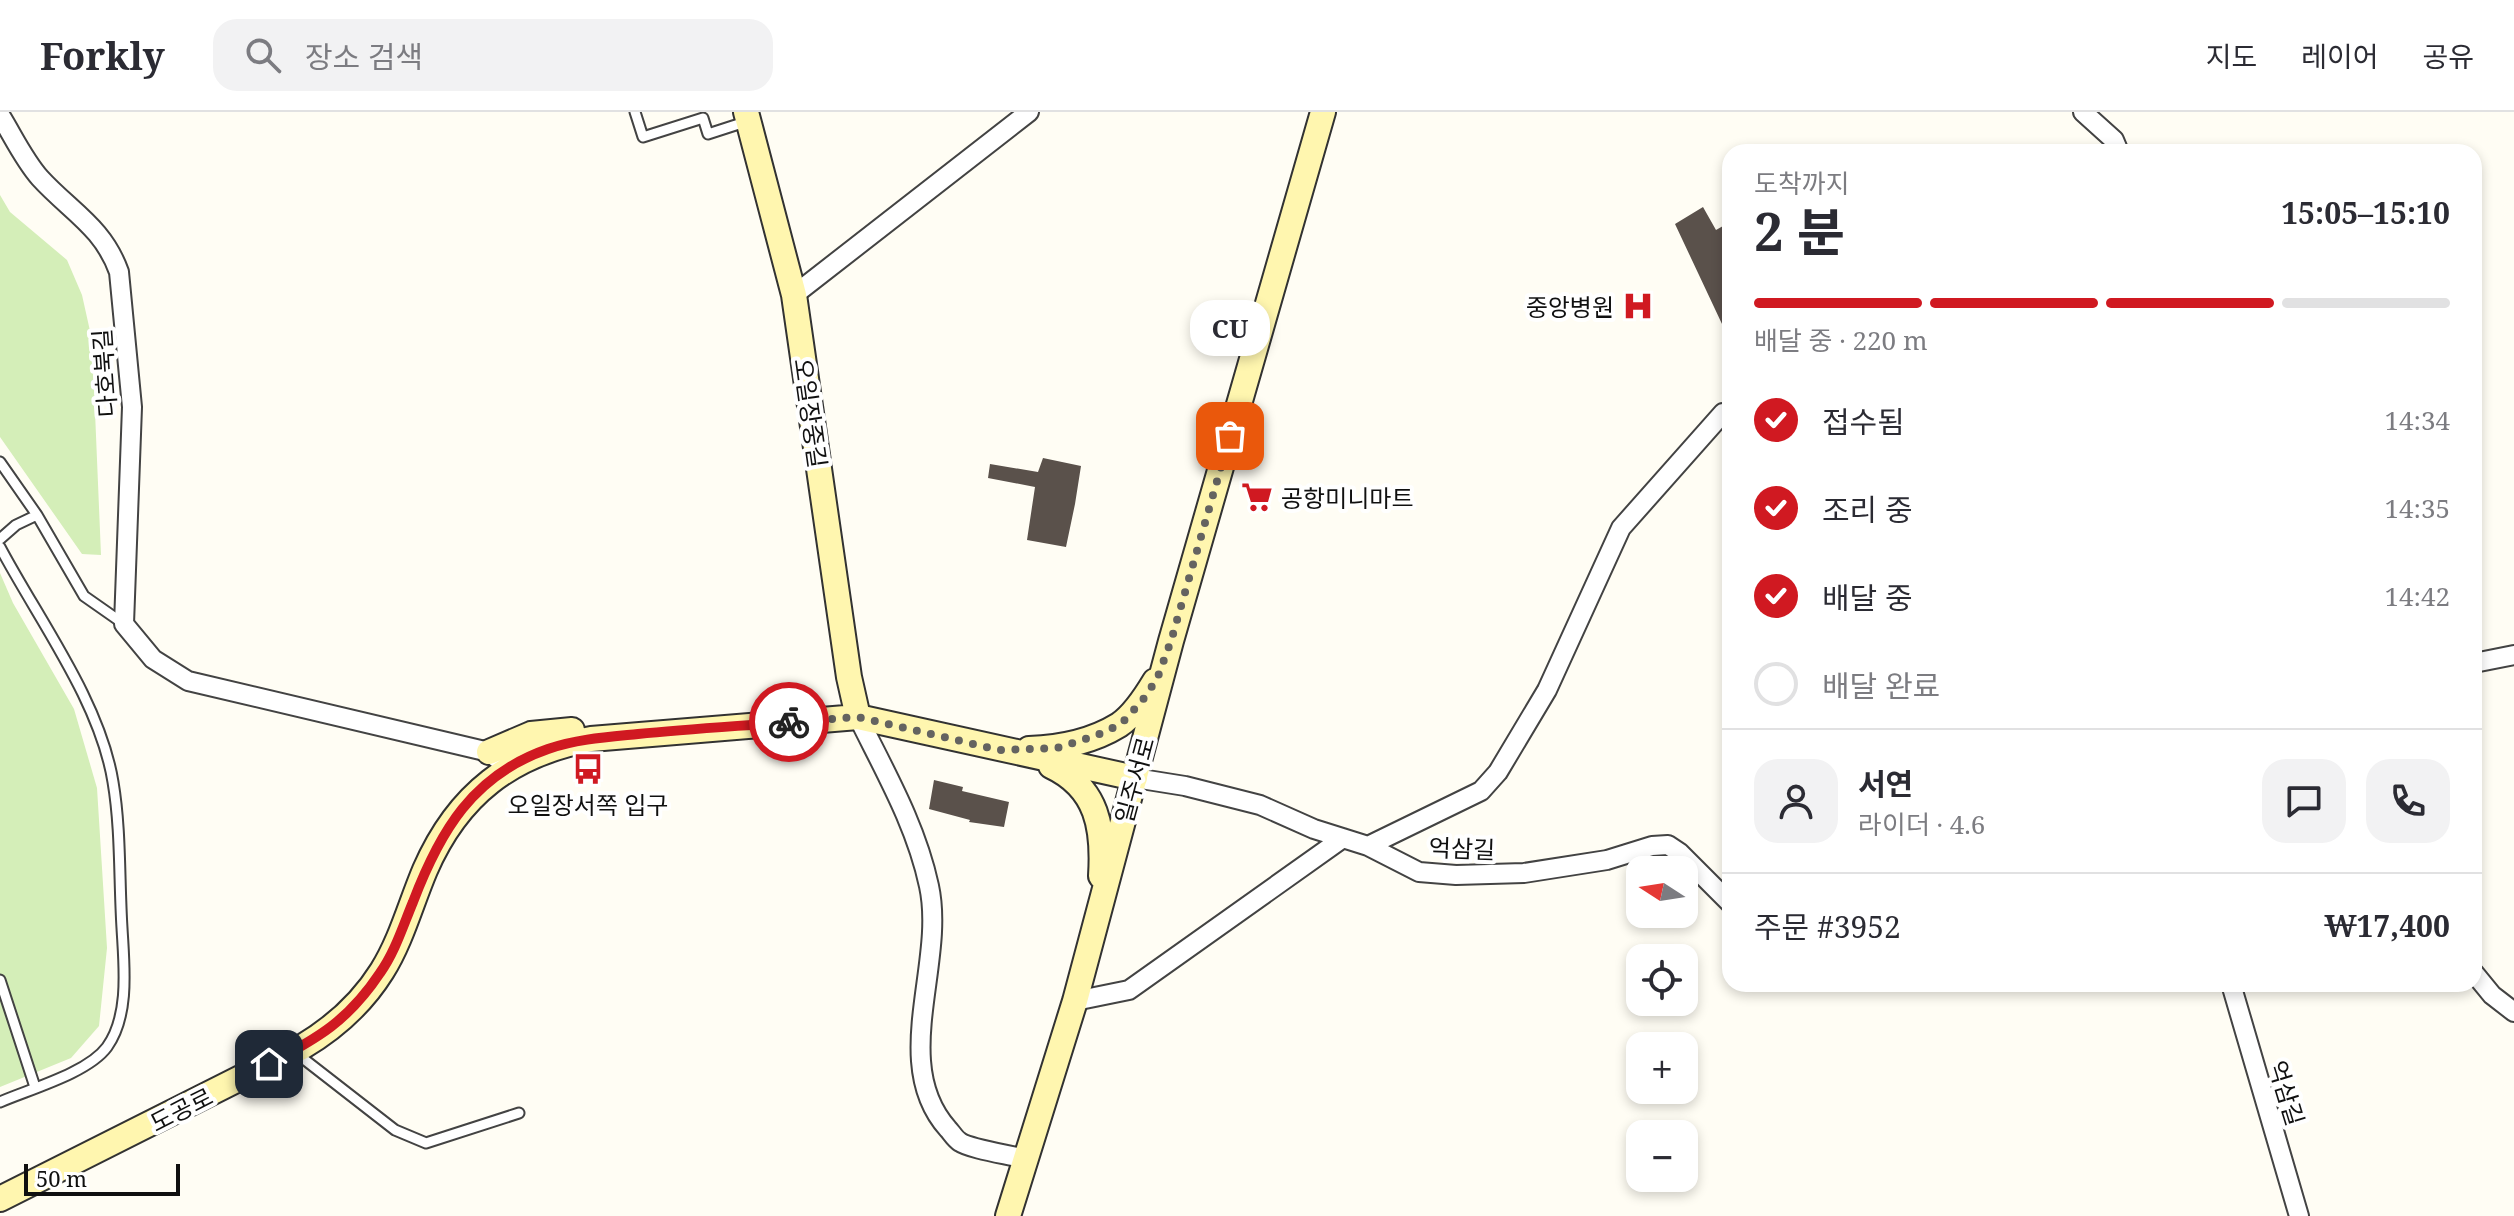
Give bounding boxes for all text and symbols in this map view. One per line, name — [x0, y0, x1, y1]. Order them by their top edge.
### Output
search box — [213, 19, 773, 91]
text: Forkly — [40, 29, 165, 81]
icon: search — [241, 33, 285, 77]
text: 장소 검색 — [305, 36, 423, 77]
text: 지도 — [2206, 37, 2257, 75]
text: 레이어 — [2301, 37, 2378, 75]
text: 공유 — [2422, 37, 2474, 75]
text: 도착까지 — [1754, 165, 1850, 201]
text: 15:05–15:10 — [2281, 192, 2450, 233]
text: 2 분 — [1754, 195, 1845, 266]
hospital icon: 중앙병원 — [1621, 289, 1655, 323]
place label: 중앙병원 — [1526, 290, 1614, 323]
callout: CU — [1190, 300, 1270, 356]
text: CU — [1212, 310, 1248, 346]
text: 배달 중 · 220 m — [1754, 322, 1927, 358]
street label: 다호북길 — [84, 328, 124, 418]
street label: 오일장중길 — [787, 356, 835, 470]
icon: check — [1754, 398, 1798, 442]
text: 접수됨 — [1822, 401, 1905, 442]
pin — [1196, 402, 1264, 470]
text: 14:34 — [2384, 402, 2450, 438]
icon: bag — [1208, 414, 1252, 458]
supermarket icon: 공항미니마트 — [1240, 480, 1274, 514]
place label: 공항미니마트 — [1281, 481, 1413, 514]
icon: check — [1754, 486, 1798, 530]
text: 조리 중 — [1822, 489, 1913, 530]
text: 14:35 — [2384, 490, 2450, 526]
icon: check — [1754, 574, 1798, 618]
text: 배달 중 — [1822, 577, 1913, 618]
text: 14:42 — [2384, 578, 2450, 614]
text: 배달 완료 — [1822, 665, 1940, 706]
courier — [749, 682, 829, 762]
icon: bike — [767, 700, 811, 744]
street label: 일주서로 — [1107, 733, 1161, 827]
bus stop icon: 오일장서쪽 입구 — [571, 752, 605, 786]
button: person — [1754, 759, 1838, 843]
button: chat — [2262, 759, 2346, 843]
button: phone — [2366, 759, 2450, 843]
text: 서연 — [1858, 763, 1913, 804]
place label: 오일장서쪽 입구 — [508, 788, 668, 821]
text: 라이더 · 4.6 — [1858, 806, 1985, 842]
street label: 억삼길 — [1428, 830, 1496, 866]
north arrow — [1626, 856, 1698, 928]
map controls — [1626, 856, 1698, 1192]
text: ₩17,400 — [2324, 905, 2450, 946]
text: 주문 #3952 — [1754, 906, 1901, 947]
button: locate — [1626, 944, 1698, 1016]
pin — [235, 1030, 303, 1098]
button: + — [1626, 1032, 1698, 1104]
icon: home — [247, 1042, 291, 1086]
street label: 억삼길 — [2262, 1056, 2312, 1130]
street label: 도공로 — [144, 1079, 218, 1139]
button: − — [1626, 1120, 1698, 1192]
scale bar — [24, 1160, 180, 1196]
text: 50 m — [36, 1163, 87, 1193]

